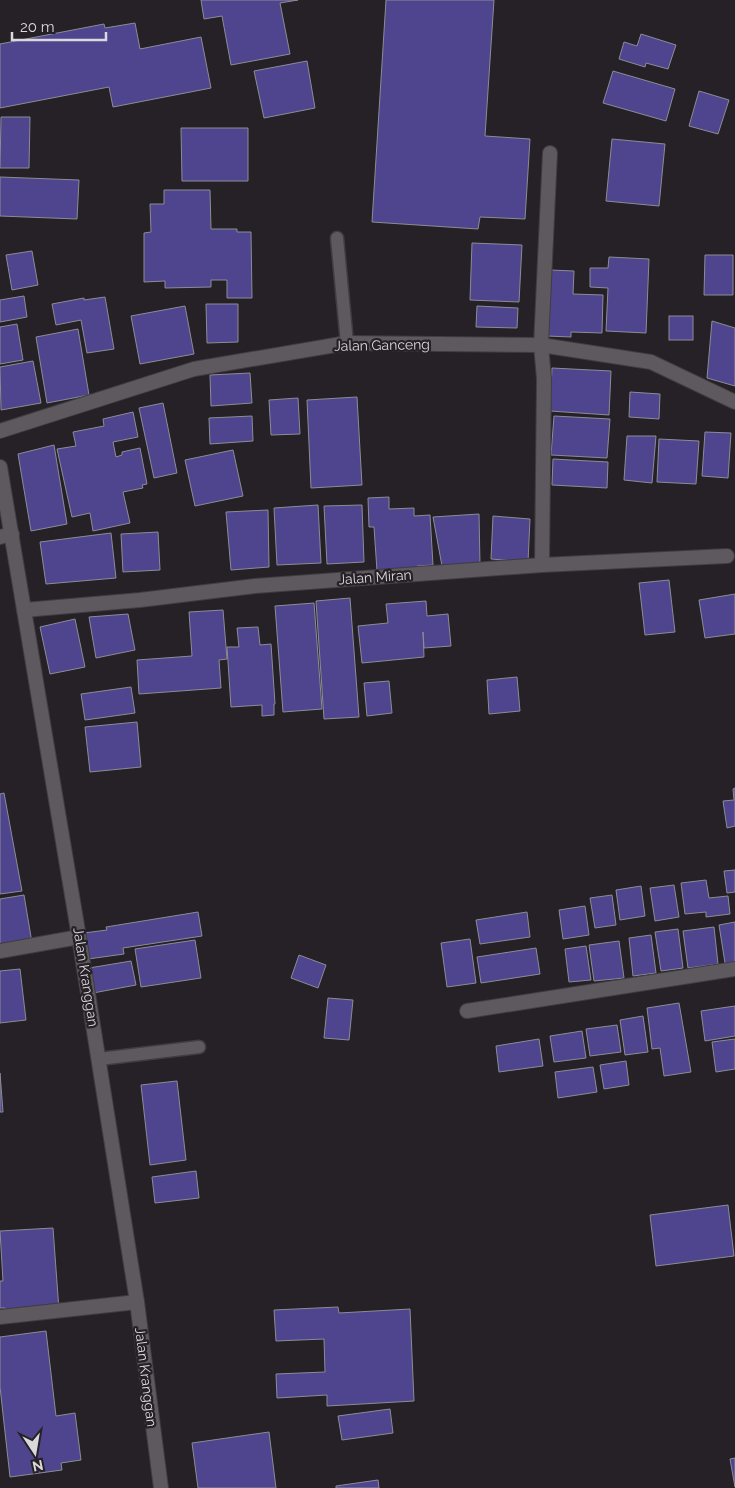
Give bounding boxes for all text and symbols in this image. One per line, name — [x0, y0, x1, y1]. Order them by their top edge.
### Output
scale bar — [12, 10, 106, 42]
text: 20 m — [20, 18, 55, 36]
street label: Jalan Ganceng — [334, 336, 430, 354]
street label: Jalan Miran — [338, 566, 412, 588]
street label: Jalan Kranggan — [70, 926, 102, 1028]
street label: Jalan Kranggan — [132, 1326, 160, 1428]
north arrow — [10, 1428, 60, 1478]
text: N — [31, 1457, 45, 1475]

